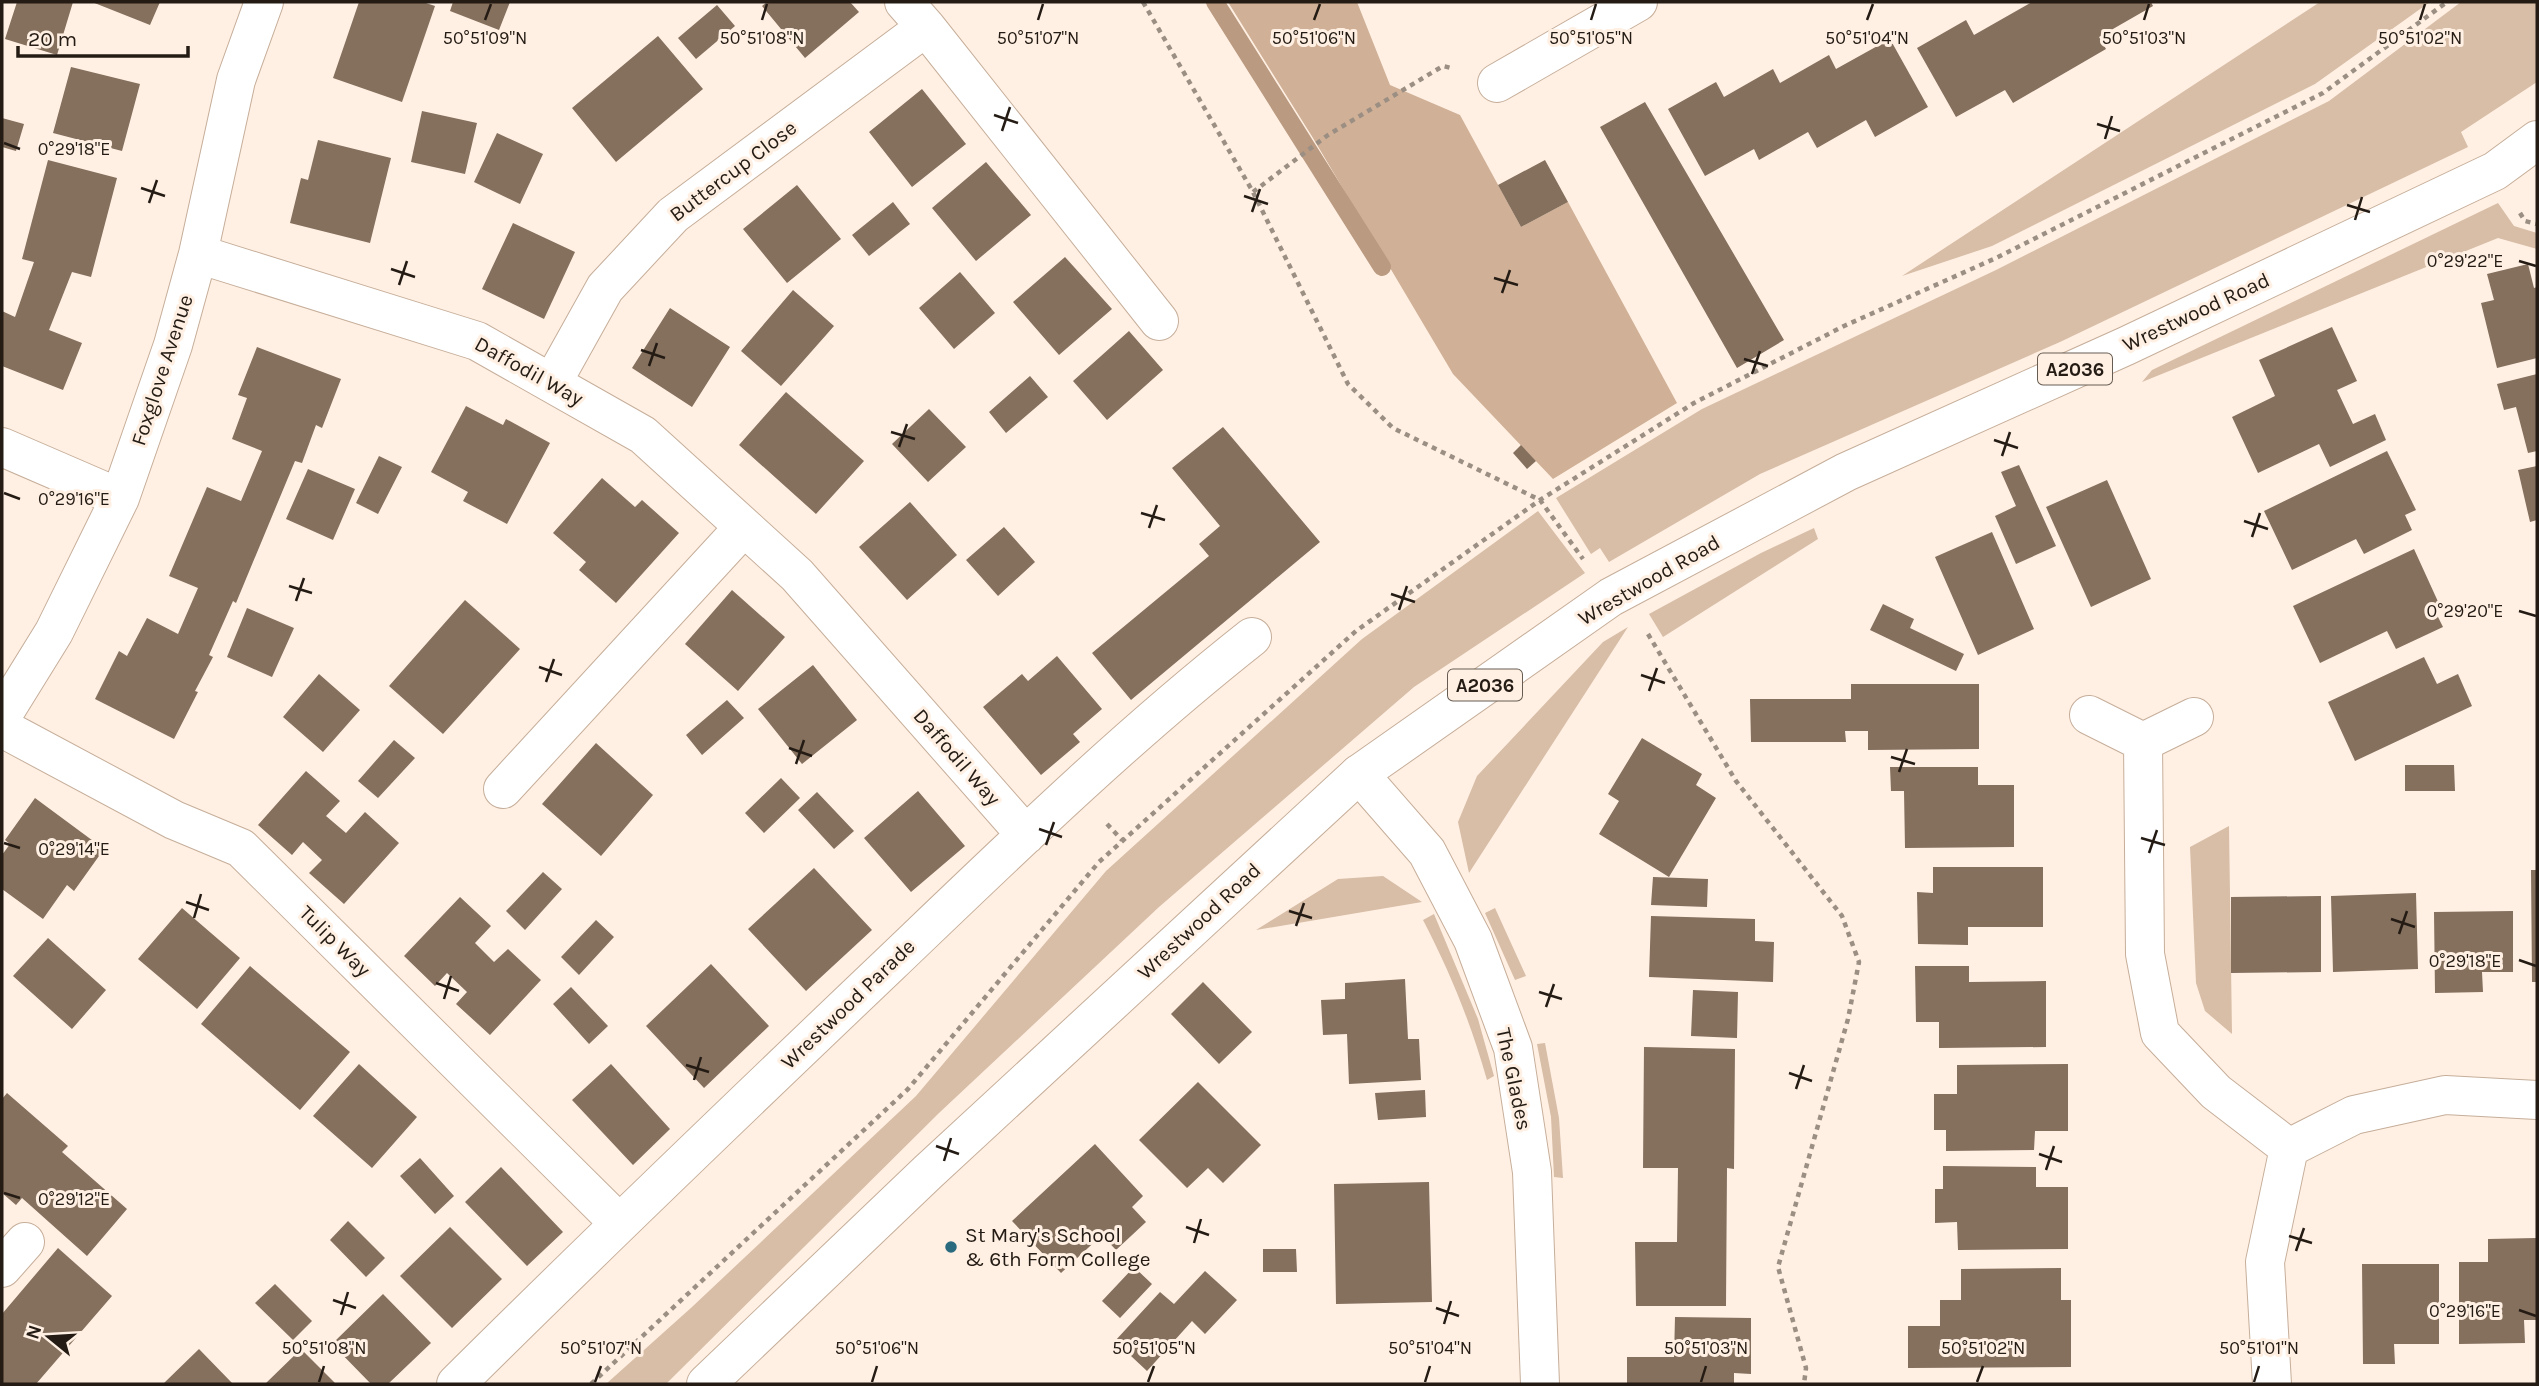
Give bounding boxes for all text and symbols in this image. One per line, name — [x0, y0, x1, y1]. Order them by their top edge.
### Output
scale bar — [18, 14, 187, 58]
text: 20 m — [28, 27, 77, 51]
text: 50°51'09"N — [443, 27, 527, 49]
text: 50°51'08"N — [719, 27, 805, 49]
text: 50°51'07"N — [997, 27, 1079, 49]
text: 50°51'06"N — [1272, 27, 1356, 49]
text: 50°51'05"N — [1549, 27, 1633, 49]
text: 50°51'04"N — [1825, 27, 1909, 49]
text: 50°51'03"N — [2102, 27, 2186, 49]
text: 50°51'02"N — [2378, 27, 2462, 49]
street label: Buttercup Close — [665, 115, 801, 227]
text: 0°29'18"E — [38, 138, 110, 160]
text: 0°29'22"E — [2427, 250, 2503, 272]
street label: Wrestwood Road — [2119, 267, 2273, 357]
street label: Foxglove Avenue — [126, 292, 198, 448]
street label: Daffodil Way — [471, 331, 588, 411]
road number: A2036 — [2038, 354, 2112, 384]
text: 0°29'16"E — [38, 488, 110, 510]
street label: Wrestwood Road — [1574, 530, 1724, 630]
text: 0°29'20"E — [2427, 600, 2503, 622]
road number: A2036 — [1448, 670, 1522, 700]
street label: Daffodil Way — [908, 704, 1006, 810]
text: 0°29'14"E — [38, 838, 110, 860]
street label: Wrestwood Road — [1133, 858, 1265, 984]
street label: Tulip Way — [294, 900, 376, 982]
street label: Wrestwood Parade — [776, 934, 920, 1074]
text: 0°29'18"E — [2429, 950, 2501, 972]
street label: The Glades — [1491, 1026, 1537, 1132]
text: 0°29'12"E — [38, 1188, 110, 1210]
place label: St Mary's School & 6th Form College — [965, 1223, 1150, 1271]
marker: St Mary's School & 6th Form College — [943, 1239, 959, 1255]
text: 0°29'16"E — [2429, 1300, 2501, 1322]
north arrow — [14, 1302, 84, 1372]
text: N — [21, 1322, 46, 1342]
text: 50°51'08"N — [281, 1337, 367, 1359]
text: 50°51'07"N — [560, 1337, 642, 1359]
text: 50°51'06"N — [835, 1337, 919, 1359]
text: 50°51'05"N — [1112, 1337, 1196, 1359]
text: 50°51'04"N — [1388, 1337, 1472, 1359]
text: 50°51'03"N — [1664, 1337, 1748, 1359]
text: 50°51'02"N — [1941, 1337, 2025, 1359]
text: 50°51'01"N — [2219, 1337, 2299, 1359]

